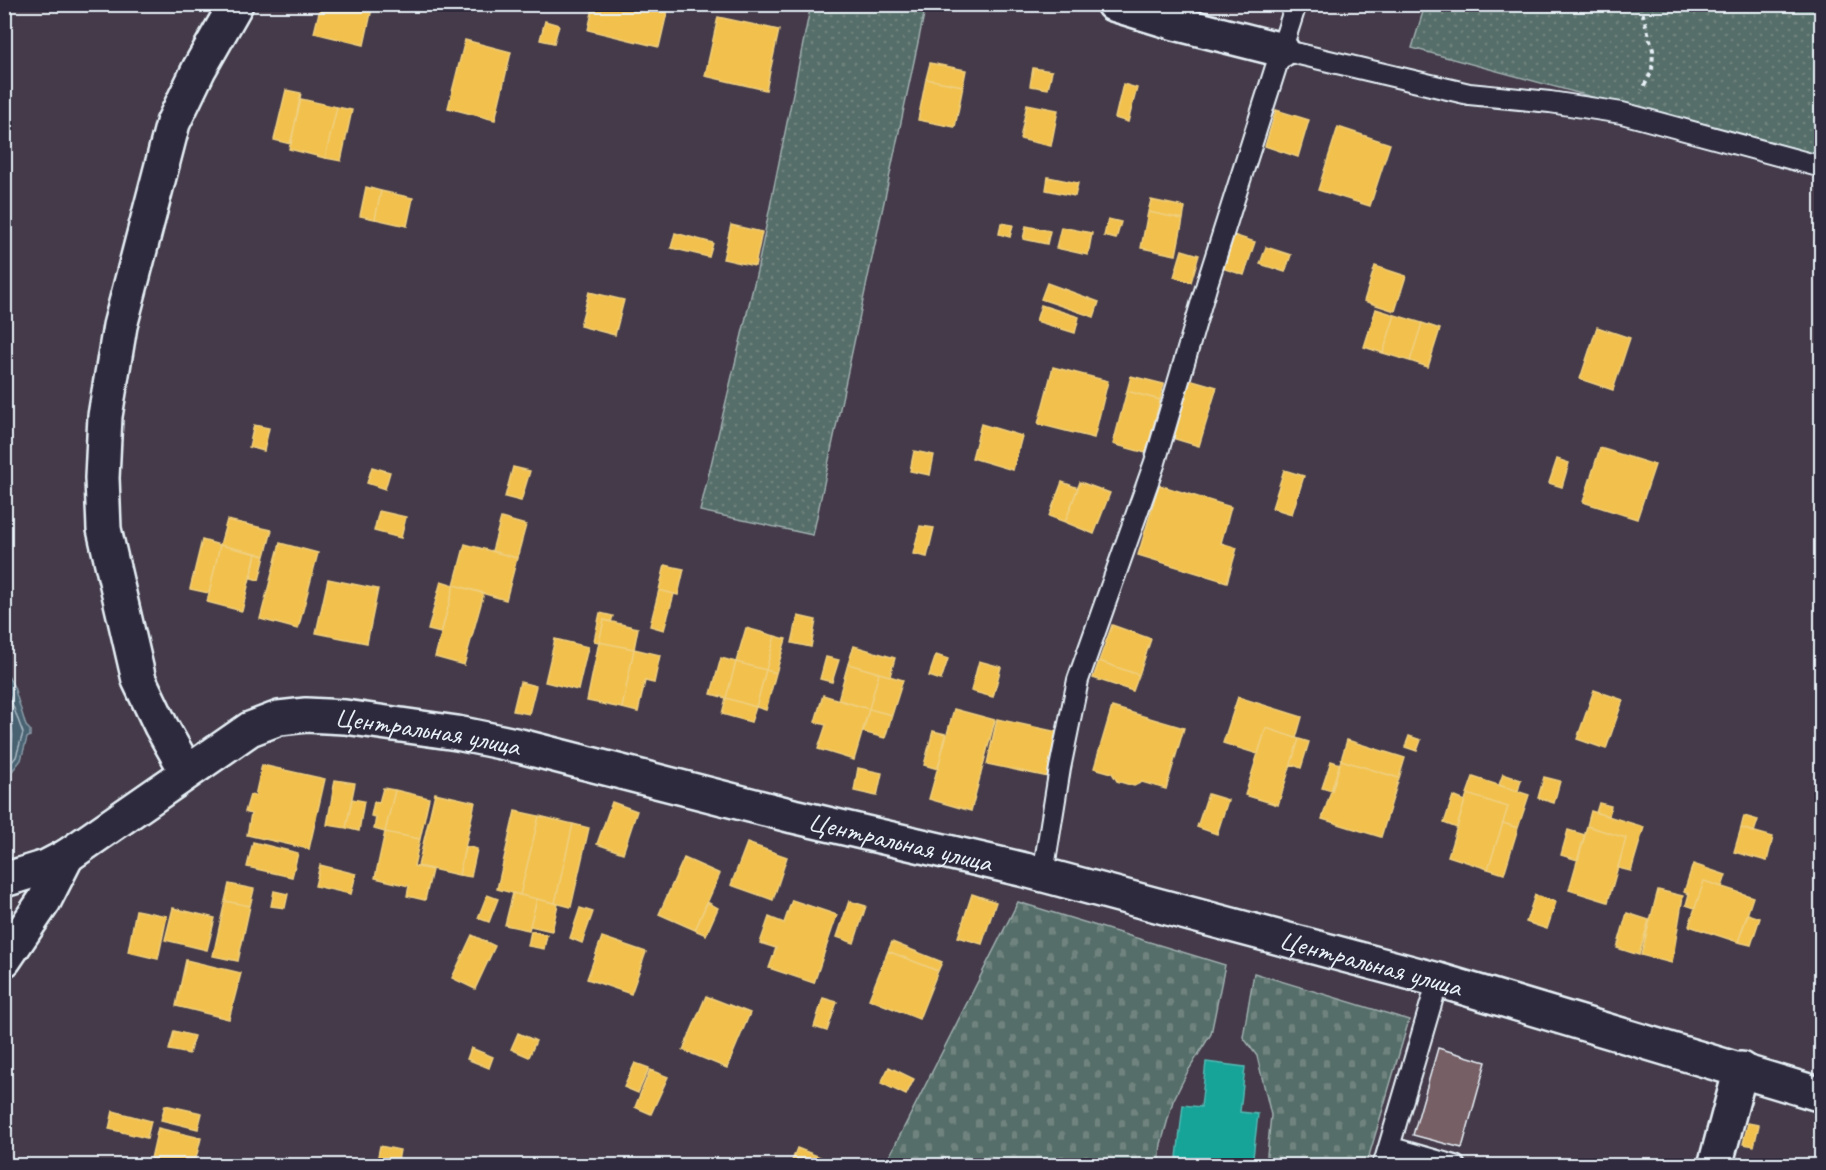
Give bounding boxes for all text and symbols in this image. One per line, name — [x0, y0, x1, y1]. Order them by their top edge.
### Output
street label: Центральная улица — [334, 699, 525, 763]
street label: Центральная улица — [805, 803, 997, 880]
street label: Центральная улица — [1276, 921, 1468, 1004]

